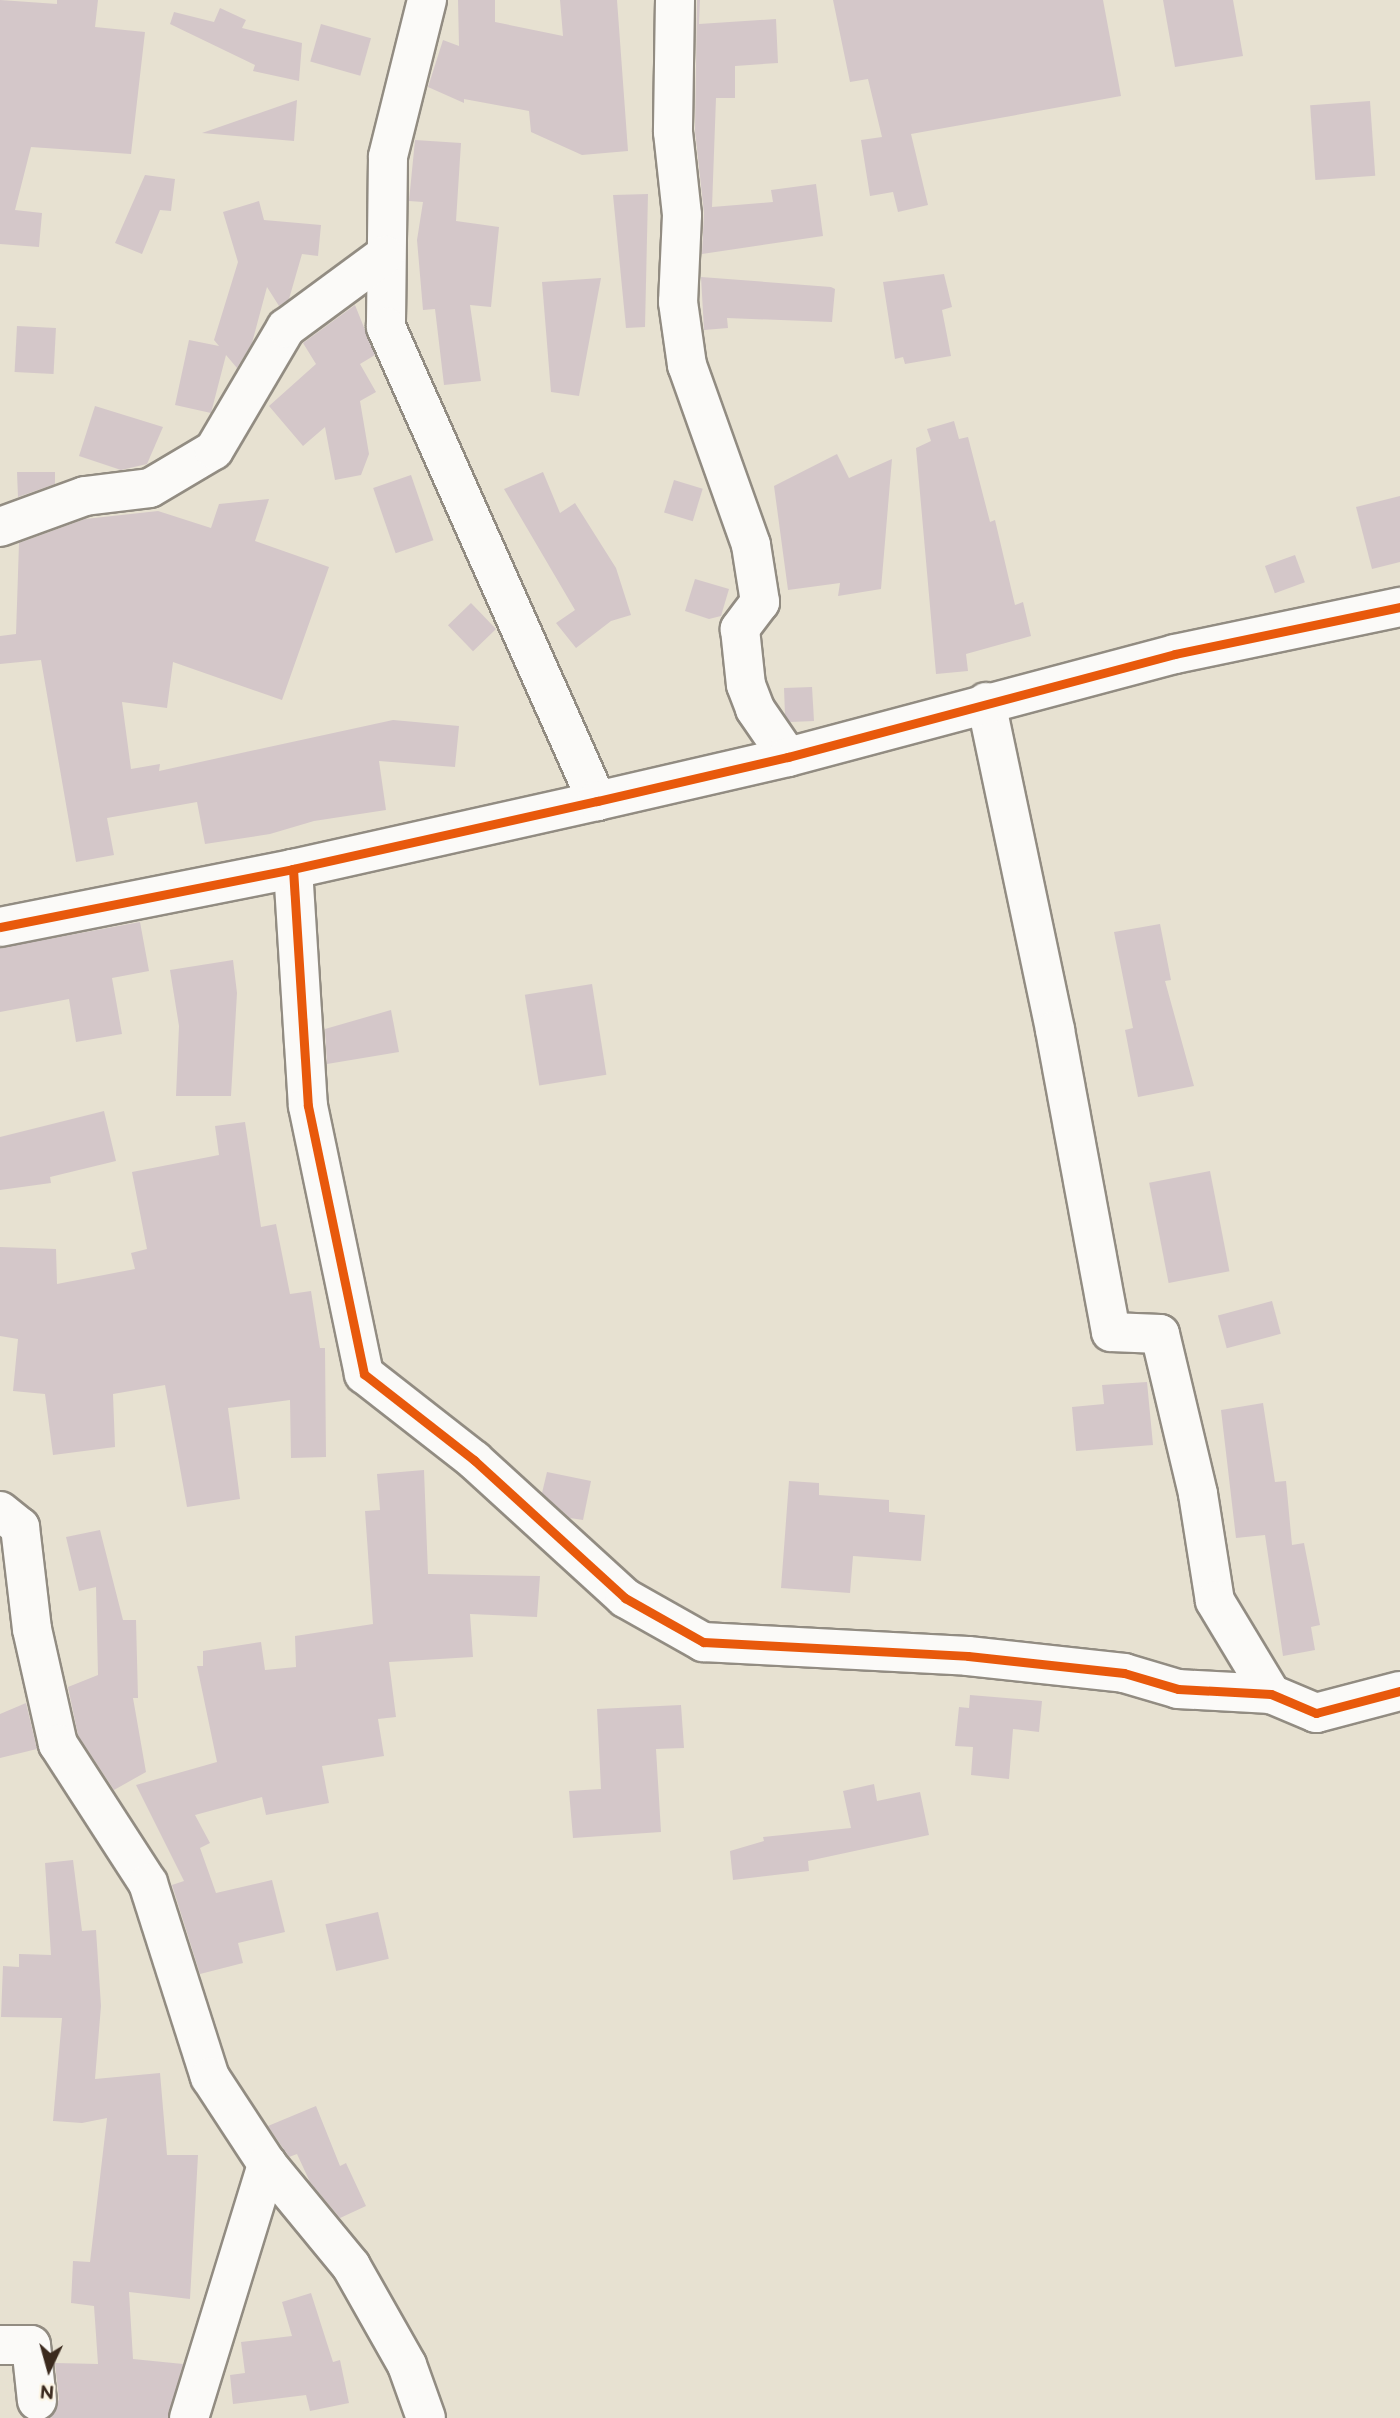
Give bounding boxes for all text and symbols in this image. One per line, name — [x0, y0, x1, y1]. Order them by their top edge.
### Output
north arrow — [14, 2334, 84, 2404]
text: N — [39, 2378, 55, 2402]

